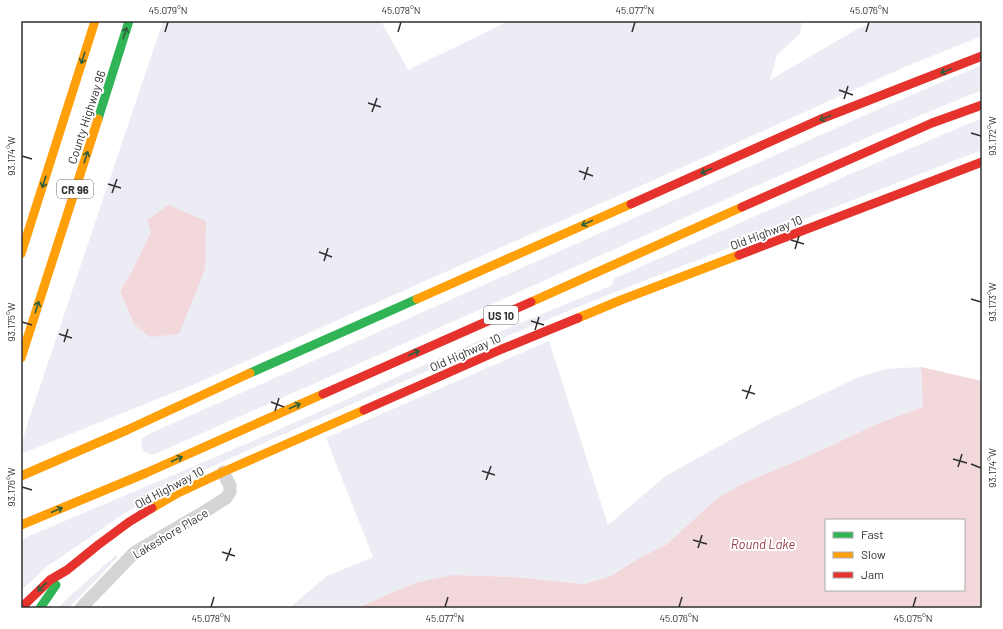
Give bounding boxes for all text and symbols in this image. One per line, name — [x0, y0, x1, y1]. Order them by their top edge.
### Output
text: 45.079°N — [148, 4, 188, 16]
text: 45.078°N — [381, 4, 421, 16]
text: 45.077°N — [616, 4, 654, 16]
text: 45.076°N — [849, 4, 889, 16]
one-way arrow — [122, 28, 130, 40]
one-way arrow — [79, 52, 86, 65]
one-way arrow — [940, 67, 952, 75]
street label: County Highway 96 — [64, 68, 108, 166]
one-way arrow — [819, 115, 831, 122]
text: 93.172°W — [986, 116, 998, 156]
text: 93.174°W — [5, 136, 17, 176]
one-way arrow — [83, 151, 90, 164]
one-way arrow — [700, 167, 712, 175]
one-way arrow — [40, 175, 47, 188]
road number: CR 96 — [57, 180, 93, 198]
street label: Old Highway 10 — [728, 212, 804, 252]
one-way arrow — [582, 220, 594, 228]
text: 93.173°W — [986, 282, 998, 322]
one-way arrow — [34, 301, 41, 314]
text: 93.175°W — [5, 302, 17, 342]
road number: US 10 — [484, 306, 518, 324]
street label: Old Highway 10 — [427, 330, 503, 374]
one-way arrow — [408, 349, 420, 356]
one-way arrow — [289, 402, 301, 409]
text: 93.174°W — [986, 448, 998, 488]
one-way arrow — [170, 455, 182, 462]
street label: Old Highway 10 — [132, 463, 206, 511]
text: 93.176°W — [5, 467, 17, 507]
street label: Lakeshore Place — [130, 505, 210, 561]
one-way arrow — [51, 506, 63, 513]
legend — [825, 519, 965, 591]
text: Fast — [861, 527, 884, 541]
water label: Round Lake — [731, 536, 795, 552]
text: Slow — [861, 547, 886, 561]
text: Jam — [861, 567, 884, 581]
one-way arrow — [37, 582, 47, 592]
text: 45.078°N — [191, 612, 231, 624]
text: 45.077°N — [426, 612, 464, 624]
text: 45.076°N — [659, 612, 699, 624]
text: 45.075°N — [893, 612, 933, 624]

